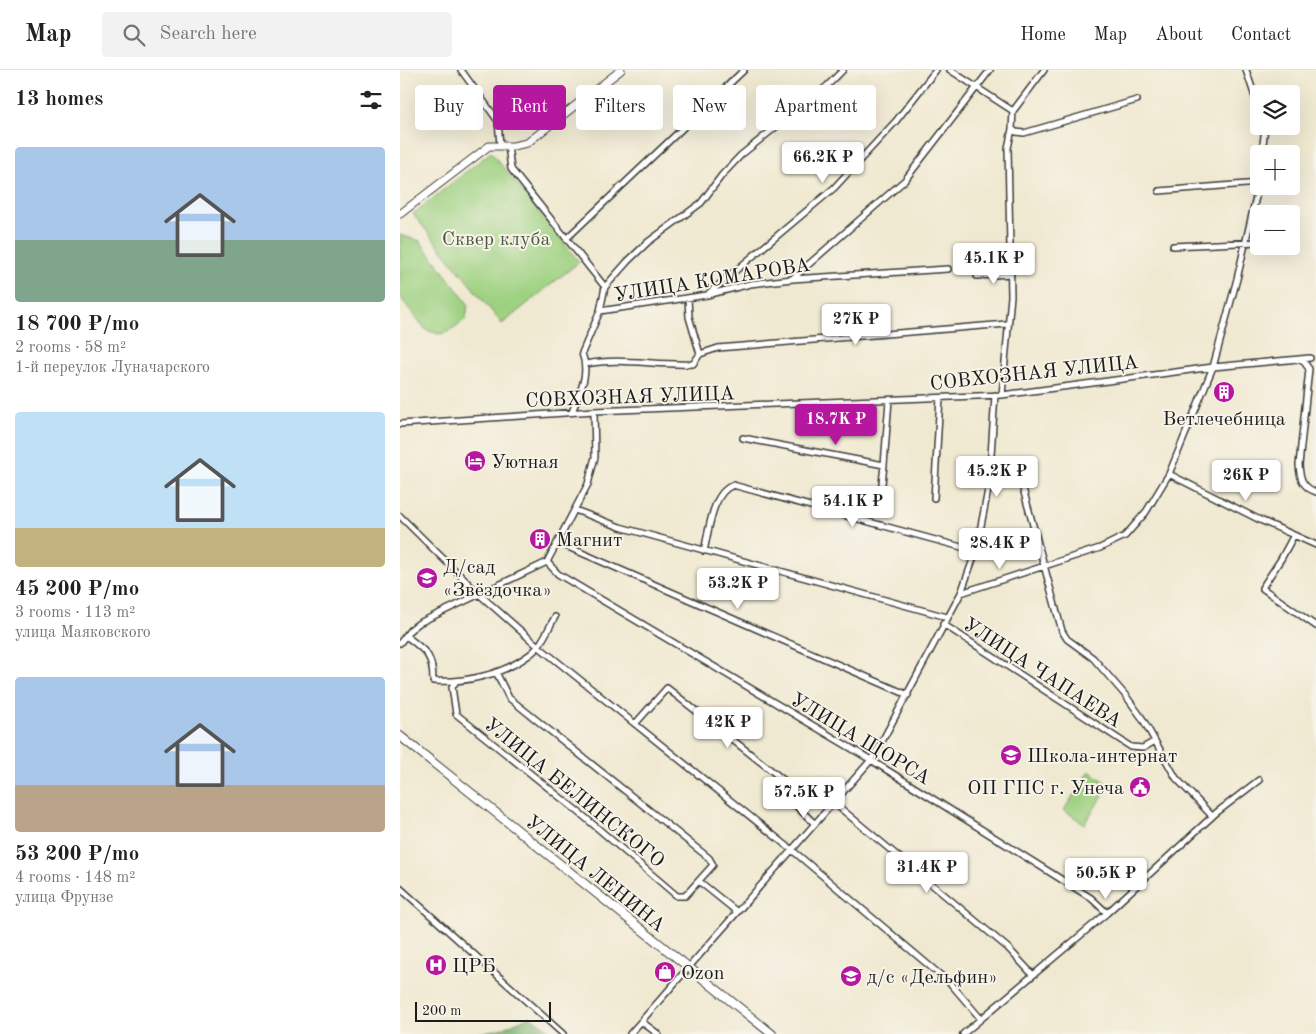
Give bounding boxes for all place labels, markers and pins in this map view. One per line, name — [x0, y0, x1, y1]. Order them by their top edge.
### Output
pin: 66.2K ₽ — [777, 142, 869, 184]
pin: 45.1K ₽ — [948, 242, 1040, 285]
pin: 27K ₽ — [821, 304, 891, 346]
building icon: Ветлечебница — [1212, 380, 1236, 404]
pin: 18.7K ₽ — [790, 404, 882, 446]
place label: Ветлечебница — [1162, 410, 1286, 430]
hotel icon: Уютная — [463, 449, 487, 473]
place label: Уютная — [491, 453, 559, 473]
pin: 45.2K ₽ — [951, 456, 1043, 498]
pin: 26K ₽ — [1211, 460, 1281, 502]
pin: 54.1K ₽ — [807, 486, 899, 528]
building icon: Магнит — [528, 527, 552, 551]
pin: 28.4K ₽ — [954, 528, 1046, 570]
place label: Магнит — [556, 531, 623, 551]
place label: Д/сад «Звёздочка» — [443, 558, 552, 601]
school or university icon: Д/сад «Звёздочка» — [415, 566, 439, 590]
pin: 53.2K ₽ — [692, 568, 784, 610]
pin: 42K ₽ — [693, 706, 763, 749]
school or university icon: Школа-интернат — [999, 743, 1023, 767]
place label: Школа-интернат — [1027, 747, 1177, 767]
public building icon: ОП ГПС г. Унеча — [1128, 775, 1152, 799]
pin: 57.5K ₽ — [758, 776, 850, 819]
place label: ОП ГПС г. Унеча — [967, 779, 1124, 799]
pin: 31.4K ₽ — [881, 852, 973, 894]
pin: 50.5K ₽ — [1060, 858, 1152, 900]
hospital icon: ЦРБ — [424, 953, 448, 977]
place label: ЦРБ — [452, 957, 496, 977]
shop icon: Ozon — [653, 960, 677, 984]
place label: Ozon — [681, 964, 725, 984]
school or university icon: д/с «Дельфин» — [839, 964, 863, 988]
place label: д/с «Дельфин» — [867, 968, 998, 988]

